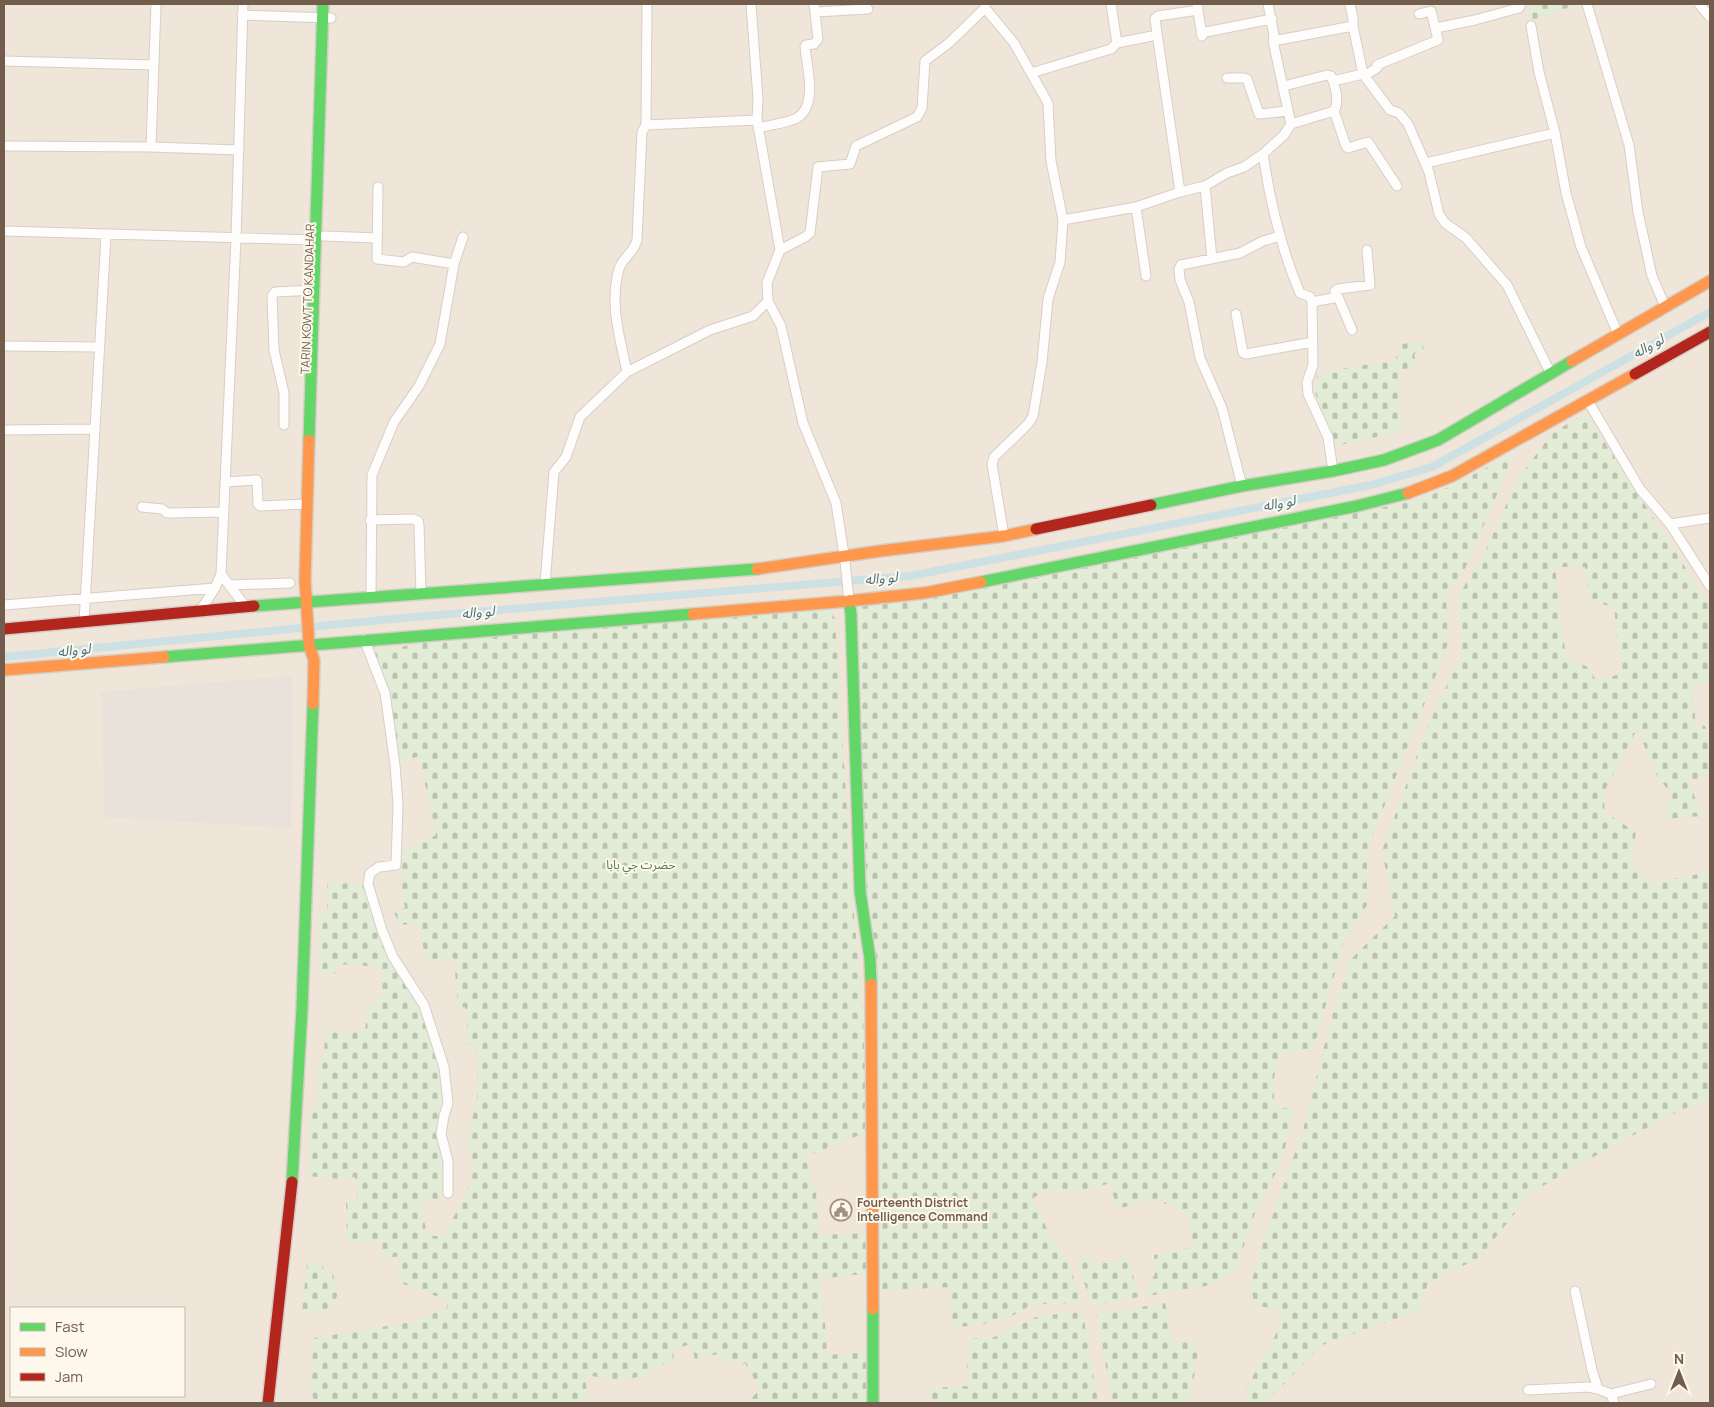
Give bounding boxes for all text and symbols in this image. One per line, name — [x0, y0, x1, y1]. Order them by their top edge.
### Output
street label: TARIN KOWT TO KANDAHAR — [296, 223, 319, 375]
water label: لو واله — [1629, 329, 1668, 362]
water label: لو واله — [1261, 490, 1298, 515]
water label: لو واله — [864, 566, 900, 588]
water label: لو واله — [461, 600, 497, 622]
water label: لو واله — [56, 638, 93, 661]
park label: حضرت جي بابا — [606, 856, 676, 875]
place label: Fourteenth District Intelligence Command — [857, 1194, 988, 1225]
public building icon: Fourteenth District Intelligence Command — [829, 1198, 853, 1222]
legend — [10, 1307, 185, 1397]
text: Fast — [55, 1316, 84, 1337]
text: Slow — [55, 1341, 88, 1362]
north arrow — [1654, 1347, 1704, 1397]
text: N — [1674, 1349, 1684, 1368]
text: Jam — [55, 1366, 83, 1387]

